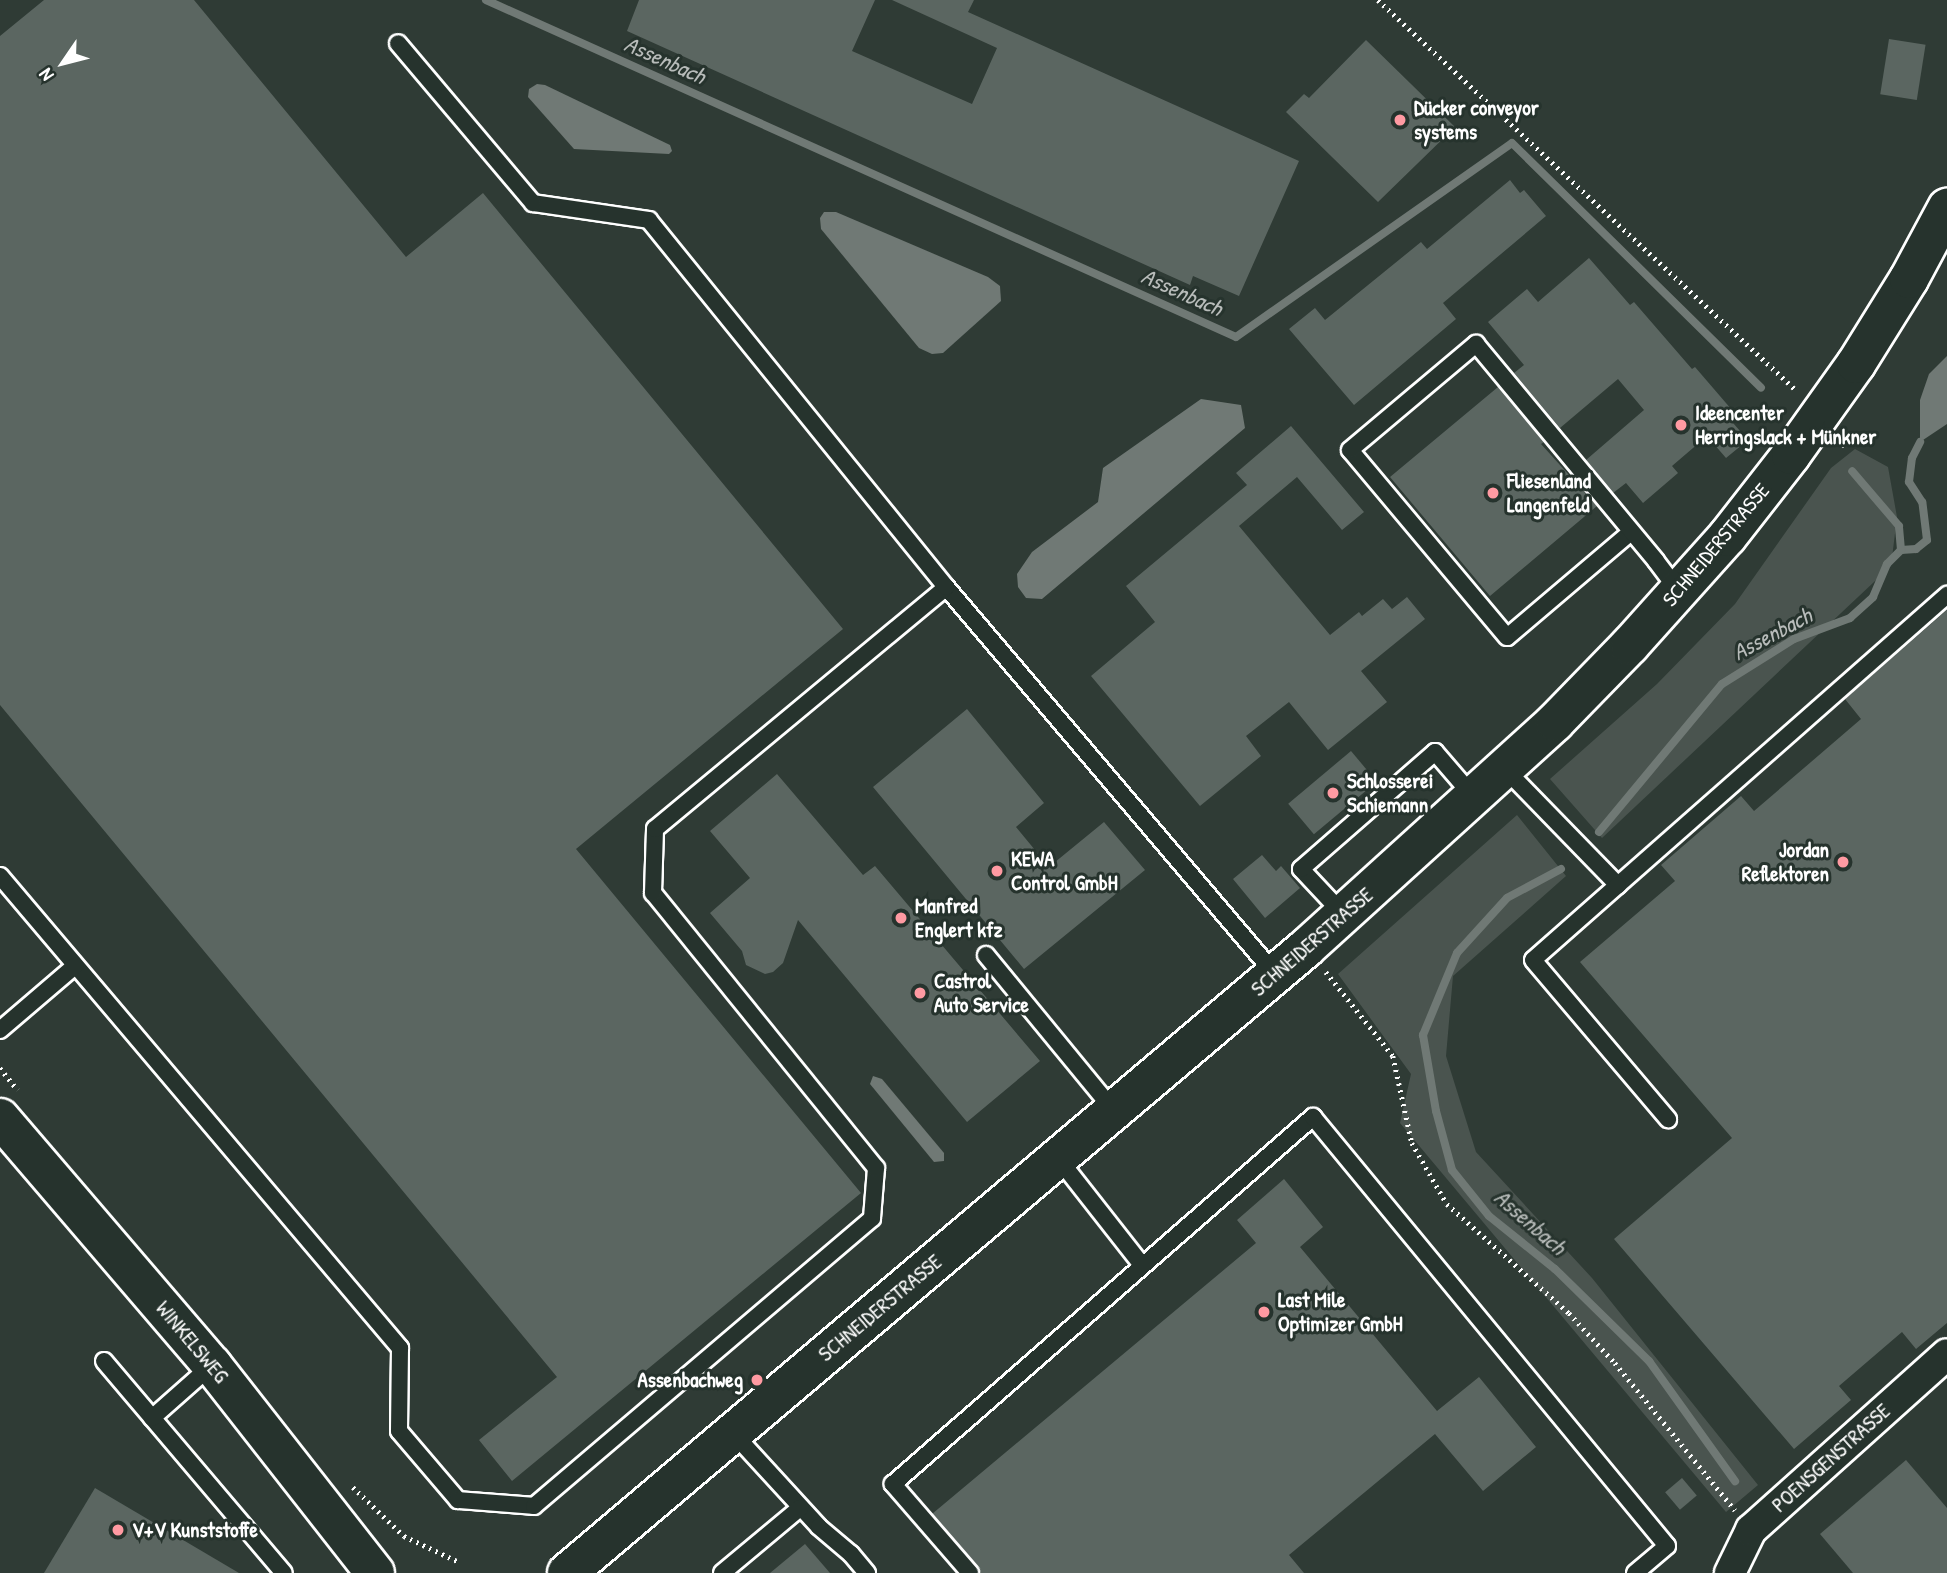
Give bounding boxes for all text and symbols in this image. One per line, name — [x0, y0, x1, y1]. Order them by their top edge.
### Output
north arrow — [28, 28, 98, 98]
water label: Assenbach — [620, 30, 710, 90]
text: N — [32, 63, 59, 87]
place label: Dücker conveyor systems — [1414, 95, 1539, 145]
marker: Dücker conveyor systems — [1392, 112, 1408, 128]
water label: Assenbach — [1137, 262, 1227, 322]
place label: Ideencenter Herringslack + Münkner — [1695, 400, 1876, 450]
marker: Ideencenter Herringslack + Münkner — [1673, 417, 1689, 433]
place label: Fliesenland Langenfeld — [1507, 468, 1591, 518]
street label: SCHNEIDERSTRASSE — [1657, 478, 1775, 612]
marker: Fliesenland Langenfeld — [1485, 485, 1501, 501]
water label: Assenbach — [1728, 602, 1816, 666]
place label: Schlosserei Schiemann — [1347, 768, 1433, 818]
marker: Schlosserei Schiemann — [1325, 785, 1341, 801]
place label: Jordan Reflektoren — [1742, 837, 1829, 887]
place label: KEWA Control GmbH — [1011, 846, 1117, 896]
marker: Jordan Reflektoren — [1835, 854, 1851, 870]
marker: KEWA Control GmbH — [989, 863, 1005, 879]
street label: SCHNEIDERSTRASSE — [1246, 882, 1378, 1002]
place label: Manfred Englert kfz — [915, 893, 1002, 943]
marker: Manfred Englert kfz — [893, 910, 909, 926]
place label: Castrol Auto Service — [934, 968, 1029, 1018]
marker: Castrol Auto Service — [912, 985, 928, 1001]
water label: Assenbach — [1489, 1184, 1571, 1260]
street label: SCHNEIDERSTRASSE — [813, 1249, 947, 1367]
place label: Last Mile Optimizer GmbH — [1278, 1287, 1403, 1337]
street label: WINKELSWEG — [151, 1296, 233, 1388]
marker: Last Mile Optimizer GmbH — [1256, 1304, 1272, 1320]
place label: Assenbachweg — [637, 1367, 743, 1393]
marker: Assenbachweg — [749, 1372, 765, 1388]
street label: POENSGENSTRASSE — [1767, 1398, 1895, 1518]
place label: V+V Kunststoffe — [132, 1517, 258, 1543]
marker: V+V Kunststoffe — [110, 1522, 126, 1538]

